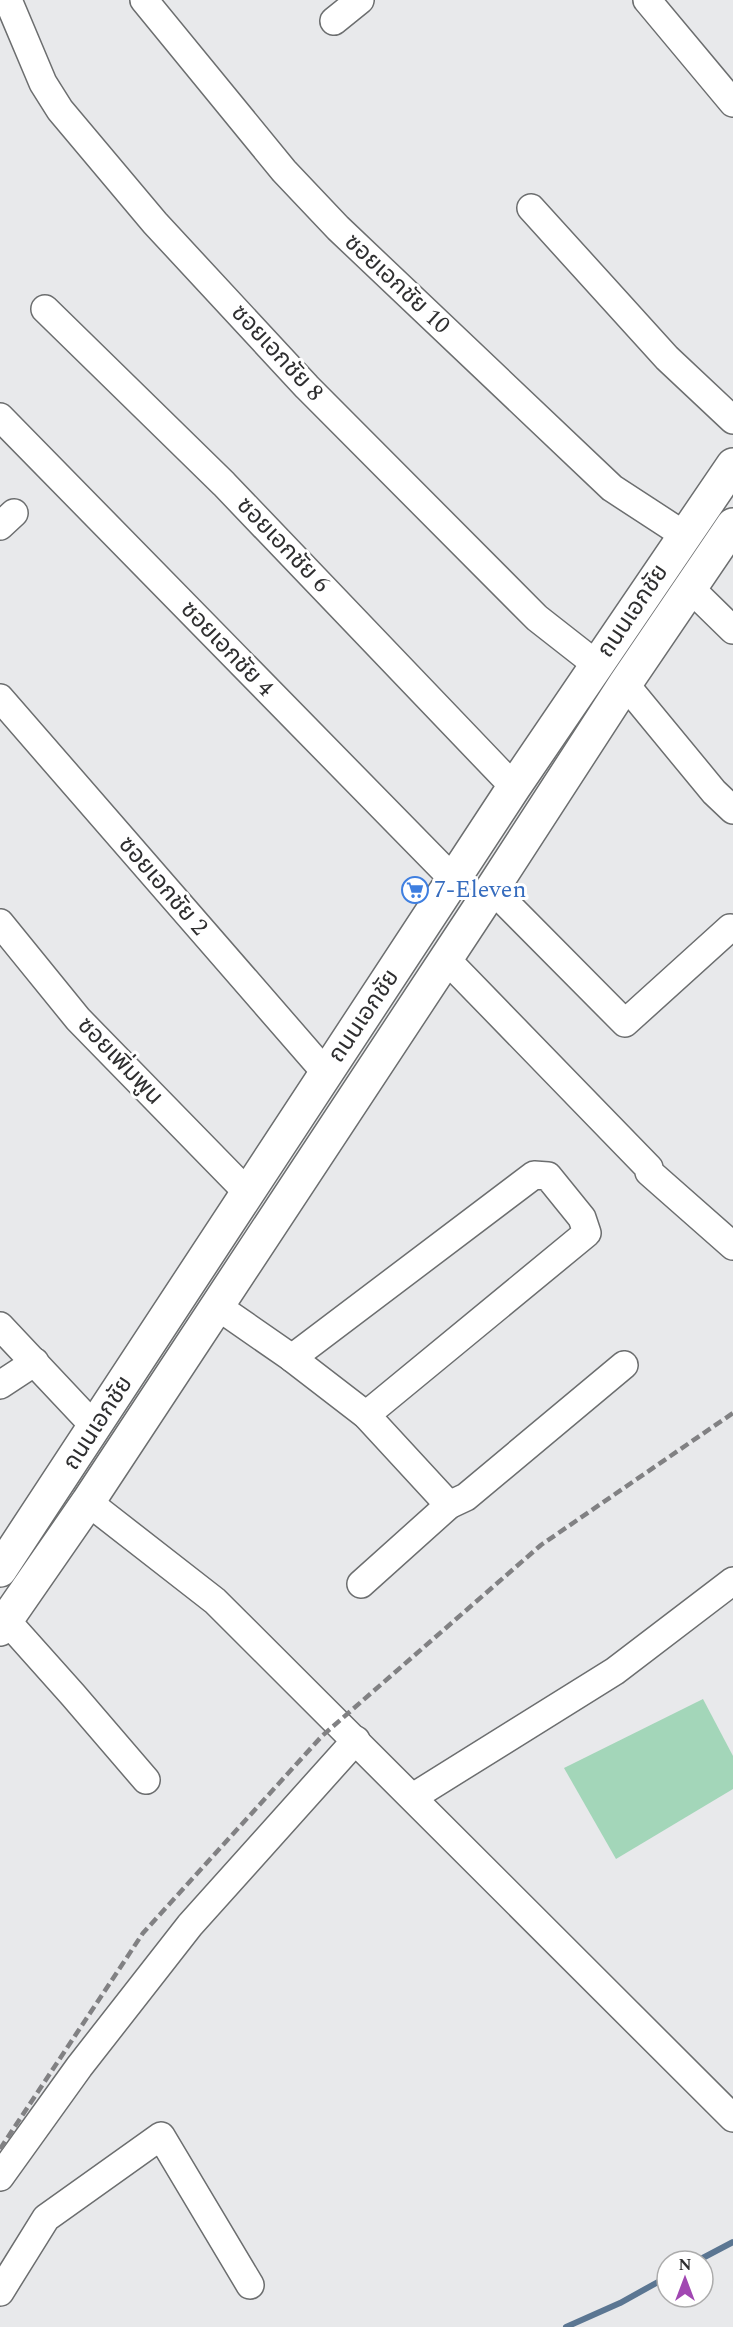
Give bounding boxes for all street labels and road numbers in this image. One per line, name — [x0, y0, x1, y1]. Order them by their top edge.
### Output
street label: ซอยเอกชัย 10 — [336, 225, 458, 343]
street label: ซอยเอกชัย 8 — [222, 296, 332, 410]
street label: ซอยเอกชัย 6 — [228, 489, 338, 601]
street label: ถนนเอกชัย — [588, 557, 678, 665]
street label: ซอยเอกชัย 4 — [172, 593, 282, 705]
street label: ซอยเอกชัย 2 — [109, 828, 217, 944]
street label: ถนนเอกชัย — [319, 962, 409, 1070]
street label: ซอยเพิ่มพูน — [69, 1009, 171, 1113]
street label: ถนนเอกชัย — [54, 1369, 142, 1477]

